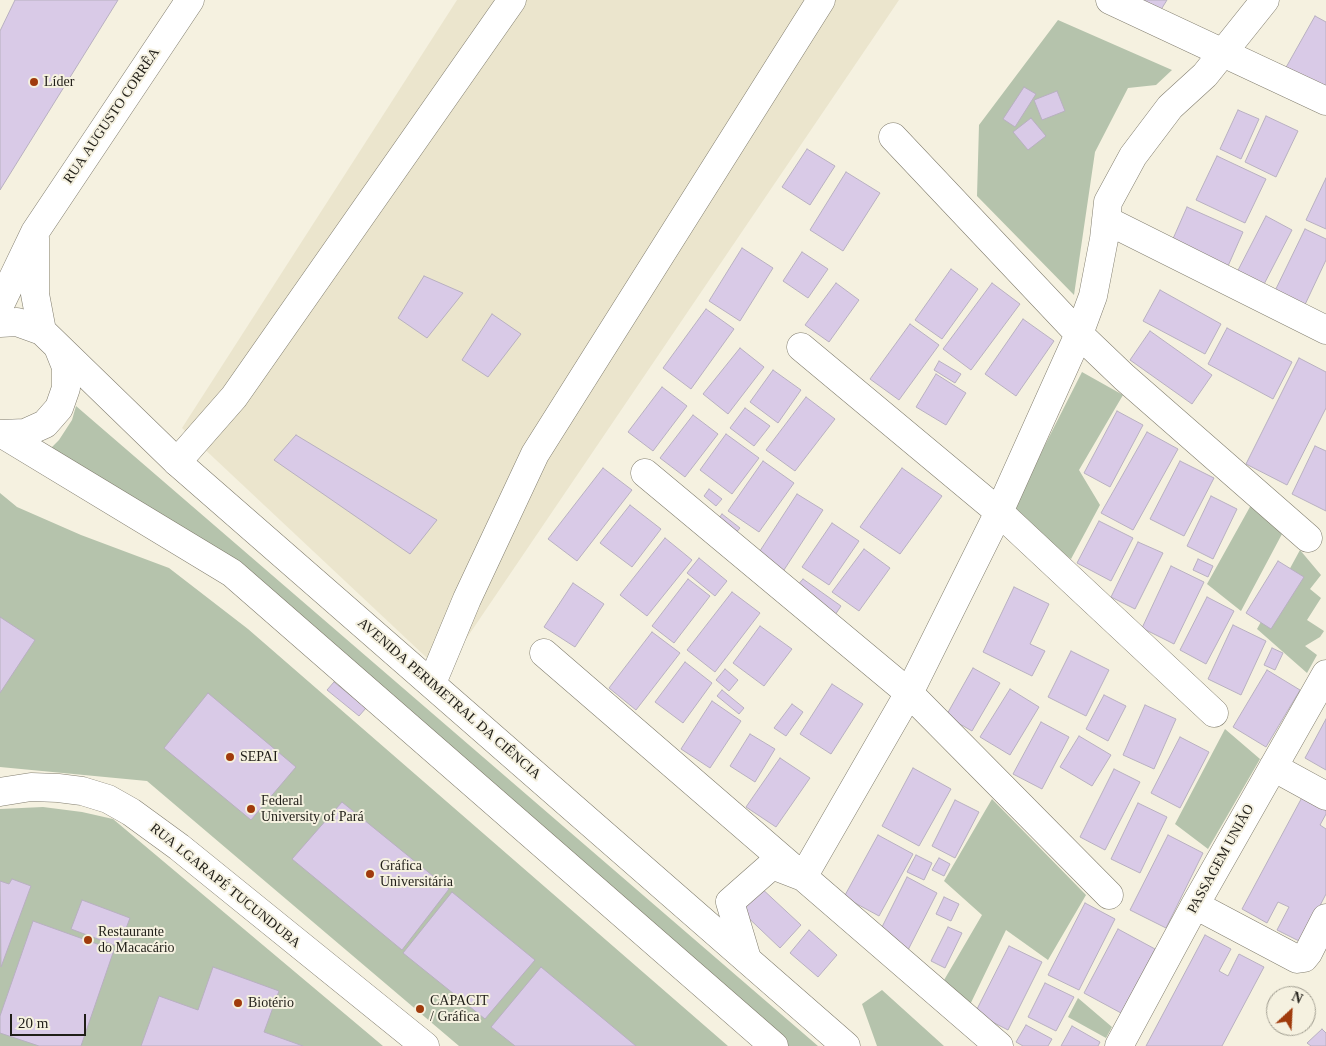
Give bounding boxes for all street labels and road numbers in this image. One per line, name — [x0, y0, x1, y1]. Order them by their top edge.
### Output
street label: RUA AUGUSTO CORRÊA — [60, 45, 164, 187]
street label: AVENIDA PERIMETRAL DA CIÊNCIA — [354, 615, 544, 783]
street label: PASSAGEM UNIÃO — [1184, 802, 1258, 916]
street label: RUA LGARAPÉ TUCUNDUBA — [146, 820, 304, 952]

